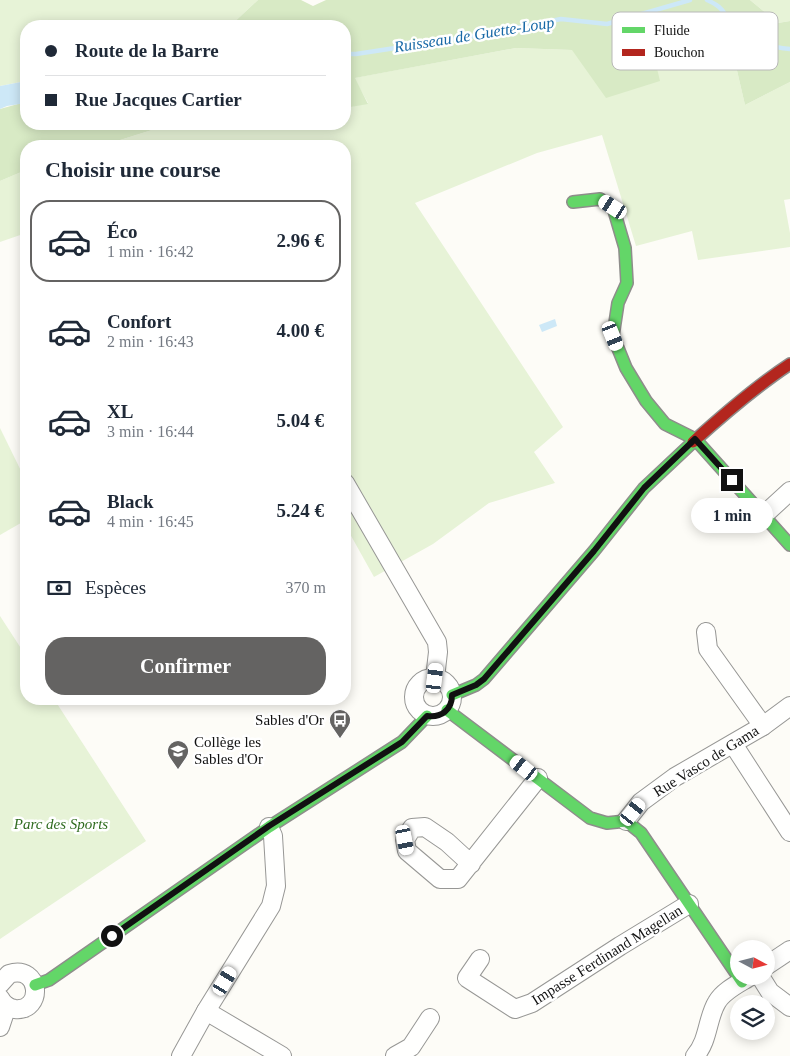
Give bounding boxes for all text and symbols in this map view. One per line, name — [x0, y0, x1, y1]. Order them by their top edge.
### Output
legend — [612, 12, 778, 70]
water label: Ruisseau de Guette-Loup — [392, 13, 555, 57]
text: Fluide — [654, 23, 690, 38]
text: Route de la Barre — [75, 40, 219, 61]
text: Bouchon — [654, 45, 705, 60]
text: Rue Jacques Cartier — [75, 89, 242, 110]
text: Choisir une course — [45, 157, 221, 182]
car — [596, 193, 629, 221]
icon: car — [47, 219, 92, 264]
text: Éco — [107, 221, 138, 242]
text: 2.96 € — [277, 230, 324, 251]
text: 1 min · 16:42 — [107, 243, 194, 260]
icon: car — [47, 309, 92, 354]
text: Confort — [107, 311, 171, 332]
car — [600, 319, 625, 353]
text: 4.00 € — [277, 320, 324, 341]
text: 2 min · 16:43 — [107, 333, 194, 350]
icon: car — [47, 399, 92, 444]
text: XL — [107, 401, 133, 422]
text: 5.04 € — [277, 410, 324, 431]
text: 3 min · 16:44 — [107, 423, 194, 440]
route end — [721, 469, 743, 491]
icon: car — [47, 489, 92, 534]
text: Black — [107, 491, 153, 512]
callout: 1 min — [691, 498, 773, 532]
text: 5.24 € — [277, 500, 324, 521]
text: 1 min — [713, 507, 751, 524]
text: 4 min · 16:45 — [107, 513, 194, 530]
icon: cash — [45, 574, 73, 602]
text: Espèces — [85, 577, 146, 598]
text: 370 m — [286, 579, 326, 596]
button: Confirmer — [45, 637, 326, 695]
car — [425, 662, 444, 694]
bus stop icon: Sables d'Or — [328, 708, 352, 739]
place label: Sables d'Or — [255, 712, 324, 728]
street label: Rue Vasco de Gama — [650, 722, 762, 800]
place label: Collège les Sables d'Or — [194, 734, 263, 767]
school or university icon: Collège les Sables d'Or — [166, 739, 190, 770]
car — [507, 753, 540, 783]
car — [617, 796, 648, 828]
park label: Parc des Sports — [13, 816, 108, 832]
car — [394, 824, 415, 856]
street label: Impasse Ferdinand Magellan — [529, 902, 685, 1008]
route start — [101, 925, 123, 947]
north arrow — [730, 940, 775, 985]
map controls — [730, 940, 775, 1040]
car — [210, 964, 239, 998]
button: layers — [730, 995, 775, 1040]

